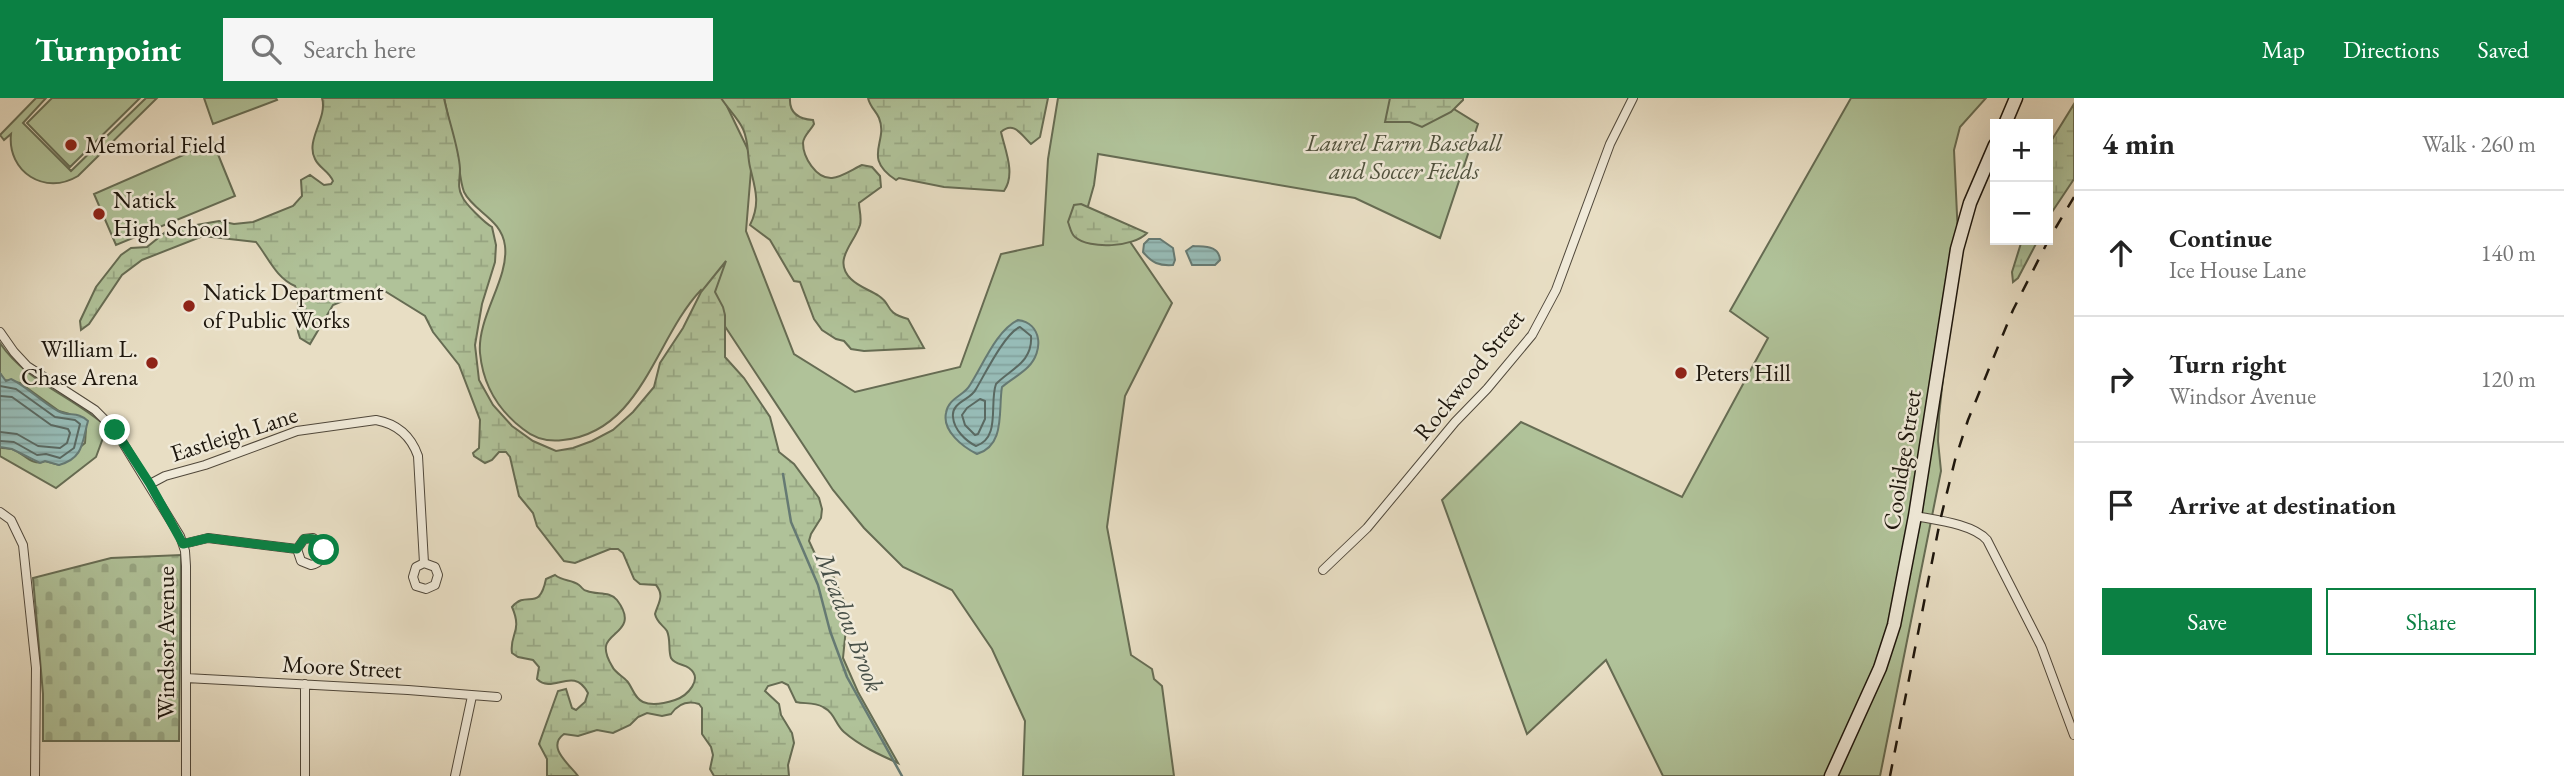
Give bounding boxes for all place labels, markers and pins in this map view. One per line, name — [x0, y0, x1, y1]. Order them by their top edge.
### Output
place label: Memorial Field — [85, 129, 226, 160]
marker: Memorial Field — [63, 137, 79, 153]
place label: Natick High School — [113, 184, 229, 243]
marker: Natick High School — [91, 206, 107, 222]
place label: Natick Department of Public Works — [203, 276, 384, 335]
marker: Natick Department of Public Works — [181, 298, 197, 314]
place label: William L. Chase Arena — [21, 333, 138, 392]
marker: William L. Chase Arena — [144, 355, 160, 371]
place label: Peters Hill — [1695, 357, 1791, 388]
marker: Peters Hill — [1673, 365, 1689, 381]

